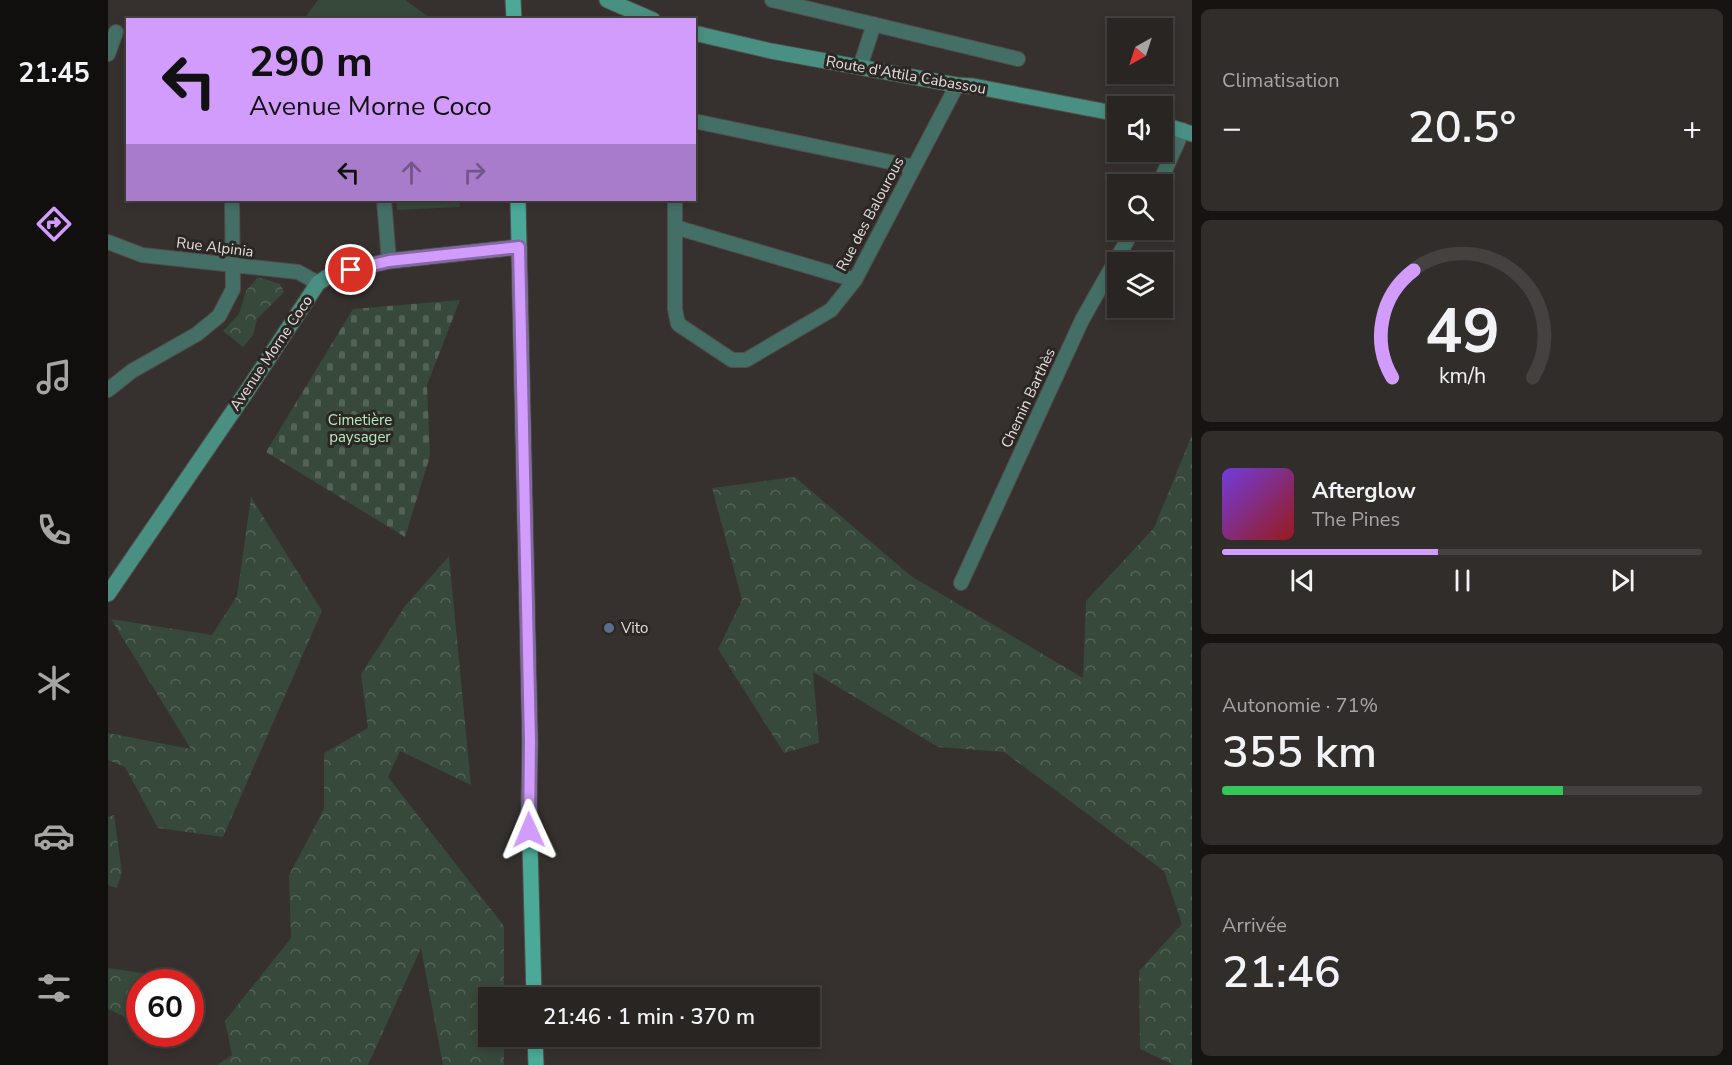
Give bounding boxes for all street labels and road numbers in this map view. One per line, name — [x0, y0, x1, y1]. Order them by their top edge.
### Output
street label: Route d'Attila Cabassou — [824, 51, 988, 99]
street label: Rue des Balourous — [831, 153, 909, 275]
street label: Rue Alpinia — [175, 232, 255, 262]
street label: Avenue Morne Coco — [225, 292, 317, 414]
street label: Chemin Barthès — [996, 345, 1060, 451]

